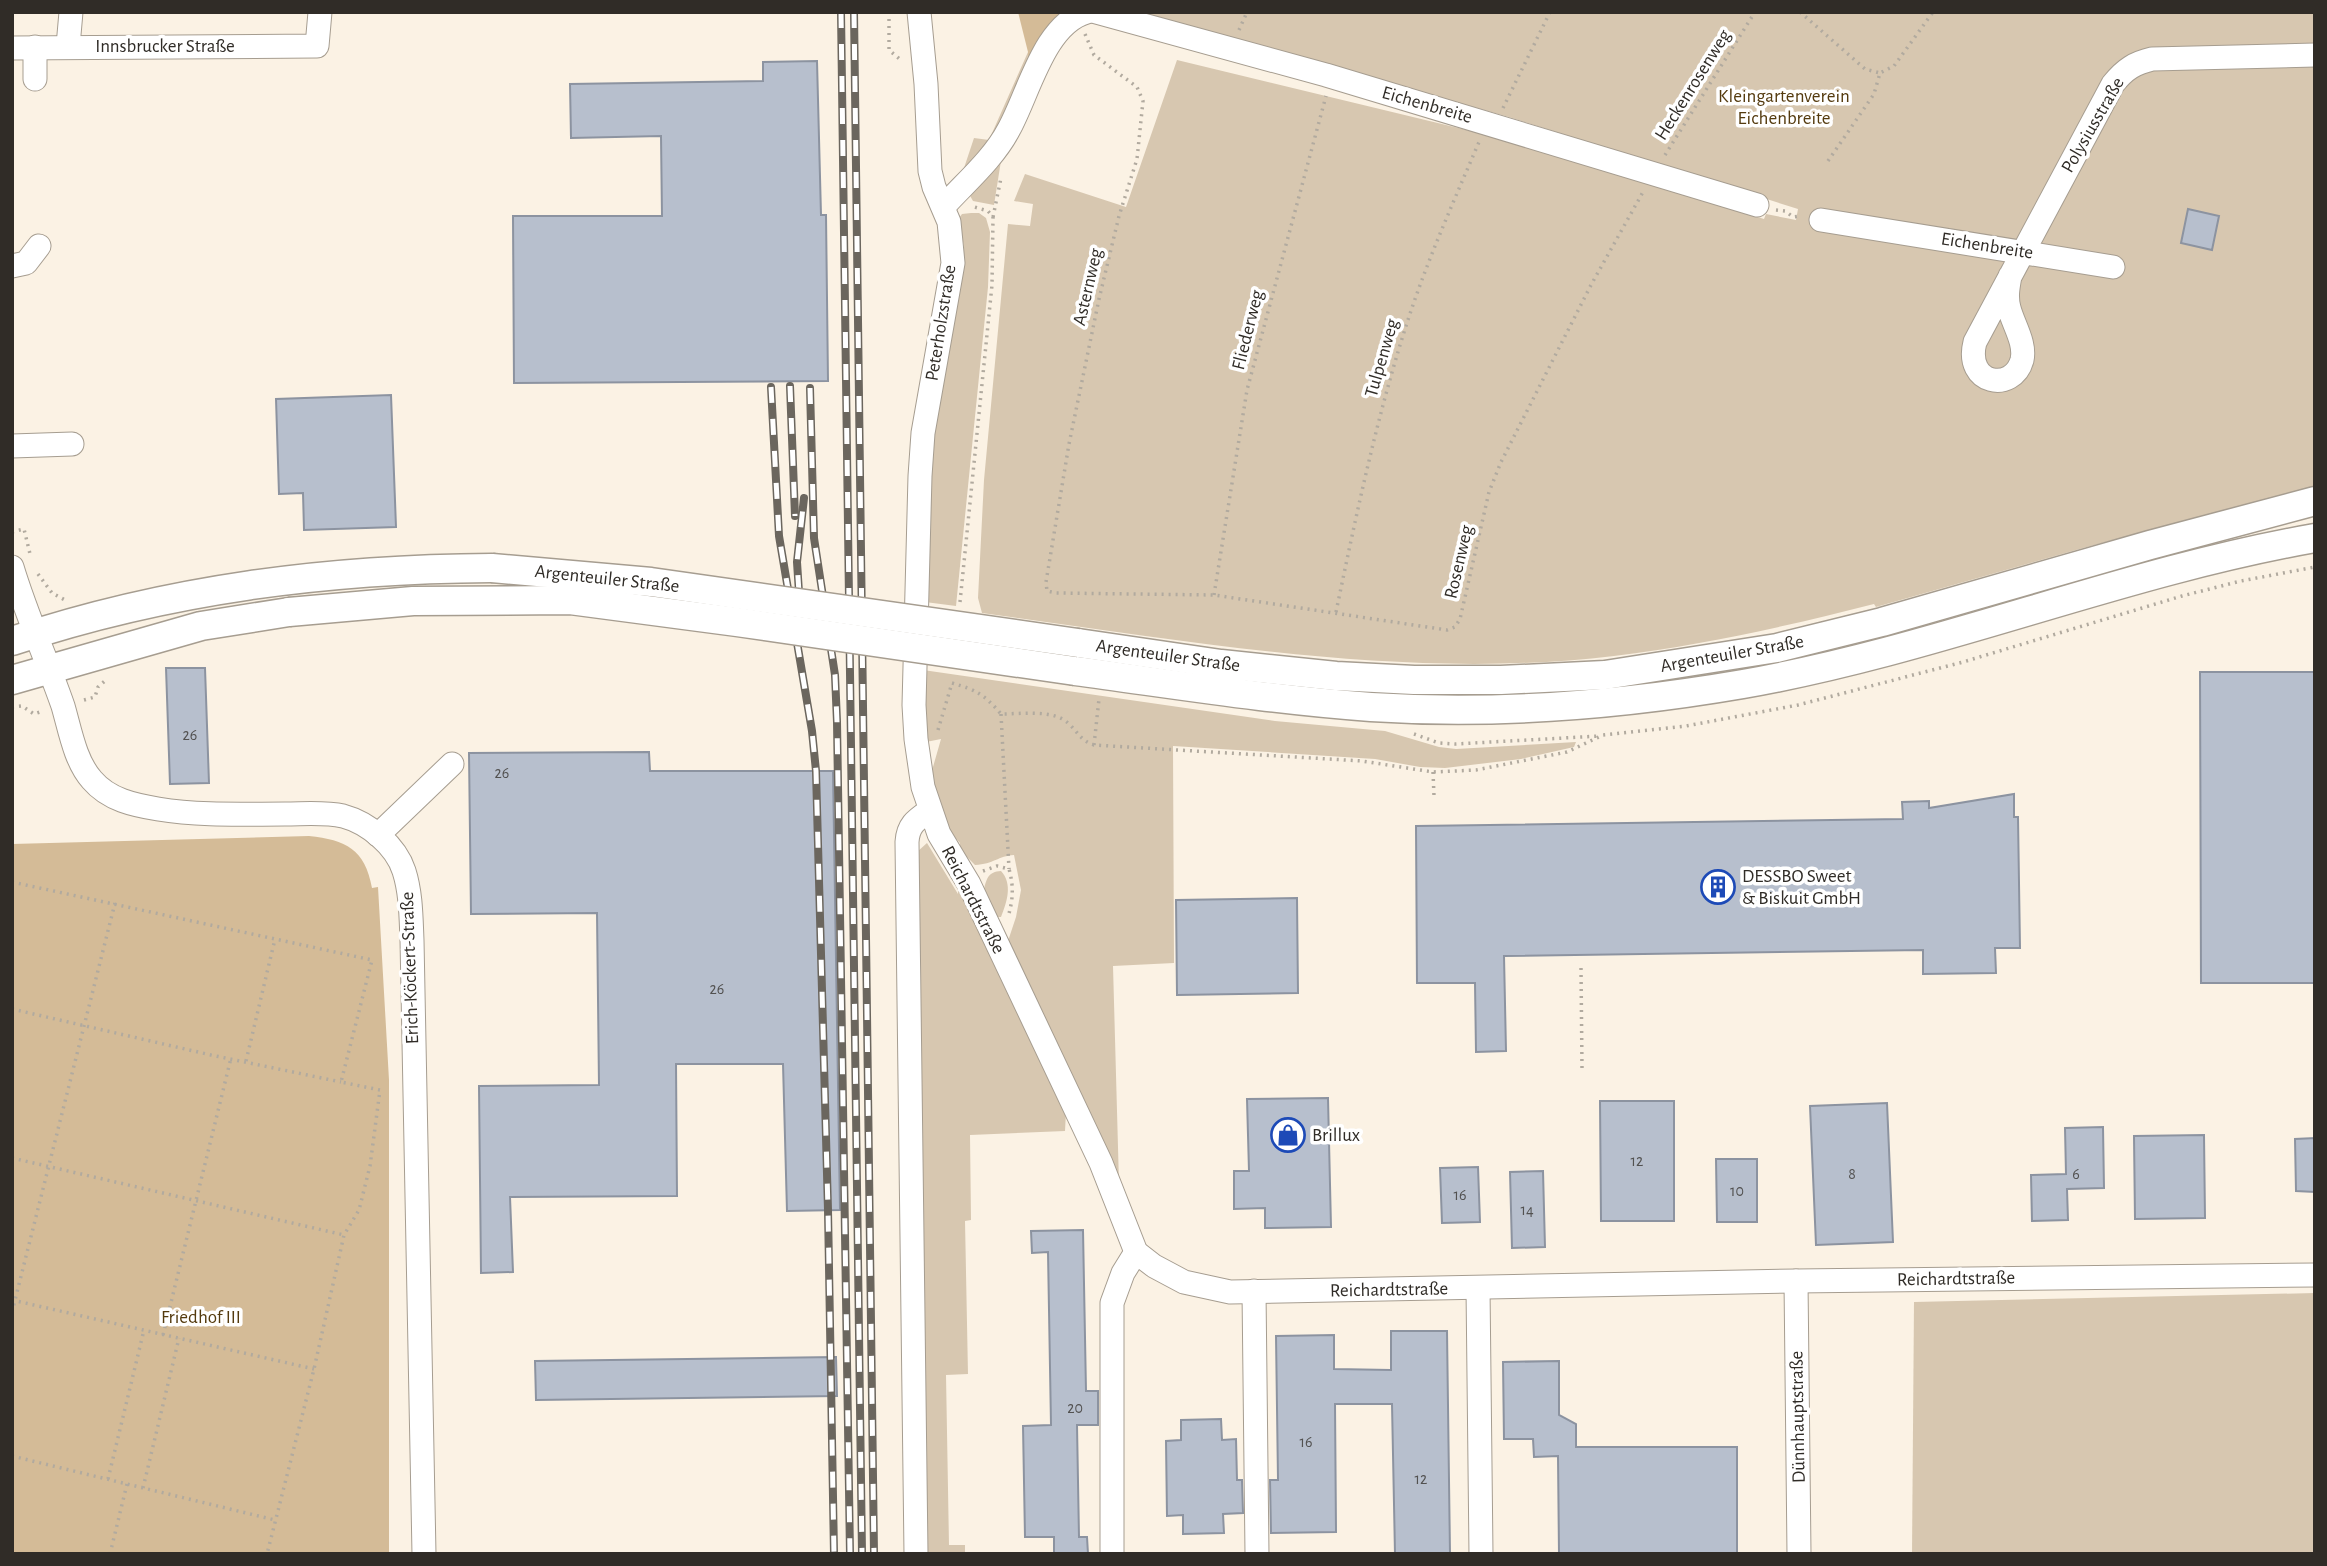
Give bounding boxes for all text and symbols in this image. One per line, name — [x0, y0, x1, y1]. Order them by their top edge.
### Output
street label: Heckenrosenweg — [1651, 26, 1735, 144]
street label: Innsbrucker Straße — [95, 37, 235, 56]
street label: Polysiusstraße — [2058, 74, 2128, 176]
street label: Eichenbreite — [1380, 83, 1474, 127]
park label: Kleingartenverein Eichenbreite — [1718, 87, 1850, 128]
street label: Eichenbreite — [1940, 229, 2034, 263]
street label: Asternweg — [1070, 246, 1106, 327]
street label: Peterholzstraße — [922, 264, 960, 382]
street label: Fliederweg — [1229, 287, 1267, 372]
street label: Tulpenweg — [1362, 316, 1402, 399]
street label: Rosenweg — [1441, 523, 1477, 601]
street label: Argenteuiler Straße — [534, 562, 680, 596]
street label: Argenteuiler Straße — [1659, 632, 1805, 676]
street label: Argenteuiler Straße — [1095, 636, 1241, 676]
house number: 26 — [183, 727, 197, 743]
house number: 26 — [495, 765, 509, 781]
street label: Reichardtstraße — [938, 843, 1008, 957]
place label: DESSBO Sweet & Biskuit GmbH — [1742, 867, 1861, 908]
building icon: DESSBO Sweet & Biskuit GmbH — [1699, 868, 1737, 906]
street label: Erich-Köckert-Straße — [398, 891, 422, 1045]
house number: 26 — [710, 981, 724, 997]
shop icon: Brillux — [1269, 1116, 1307, 1154]
place label: Brillux — [1312, 1126, 1360, 1145]
house number: 12 — [1631, 1153, 1643, 1169]
house number: 8 — [1848, 1166, 1856, 1182]
house number: 6 — [2072, 1166, 2080, 1182]
house number: 10 — [1730, 1183, 1744, 1199]
house number: 16 — [1453, 1187, 1467, 1203]
house number: 14 — [1520, 1202, 1534, 1218]
street label: Reichardtstraße — [1897, 1268, 2015, 1290]
street label: Reichardtstraße — [1330, 1279, 1448, 1301]
park label: Friedhof III — [161, 1308, 241, 1327]
street label: Dünnhauptstraße — [1787, 1351, 1809, 1483]
house number: 20 — [1067, 1400, 1083, 1416]
house number: 16 — [1299, 1434, 1313, 1450]
house number: 12 — [1415, 1471, 1427, 1487]

